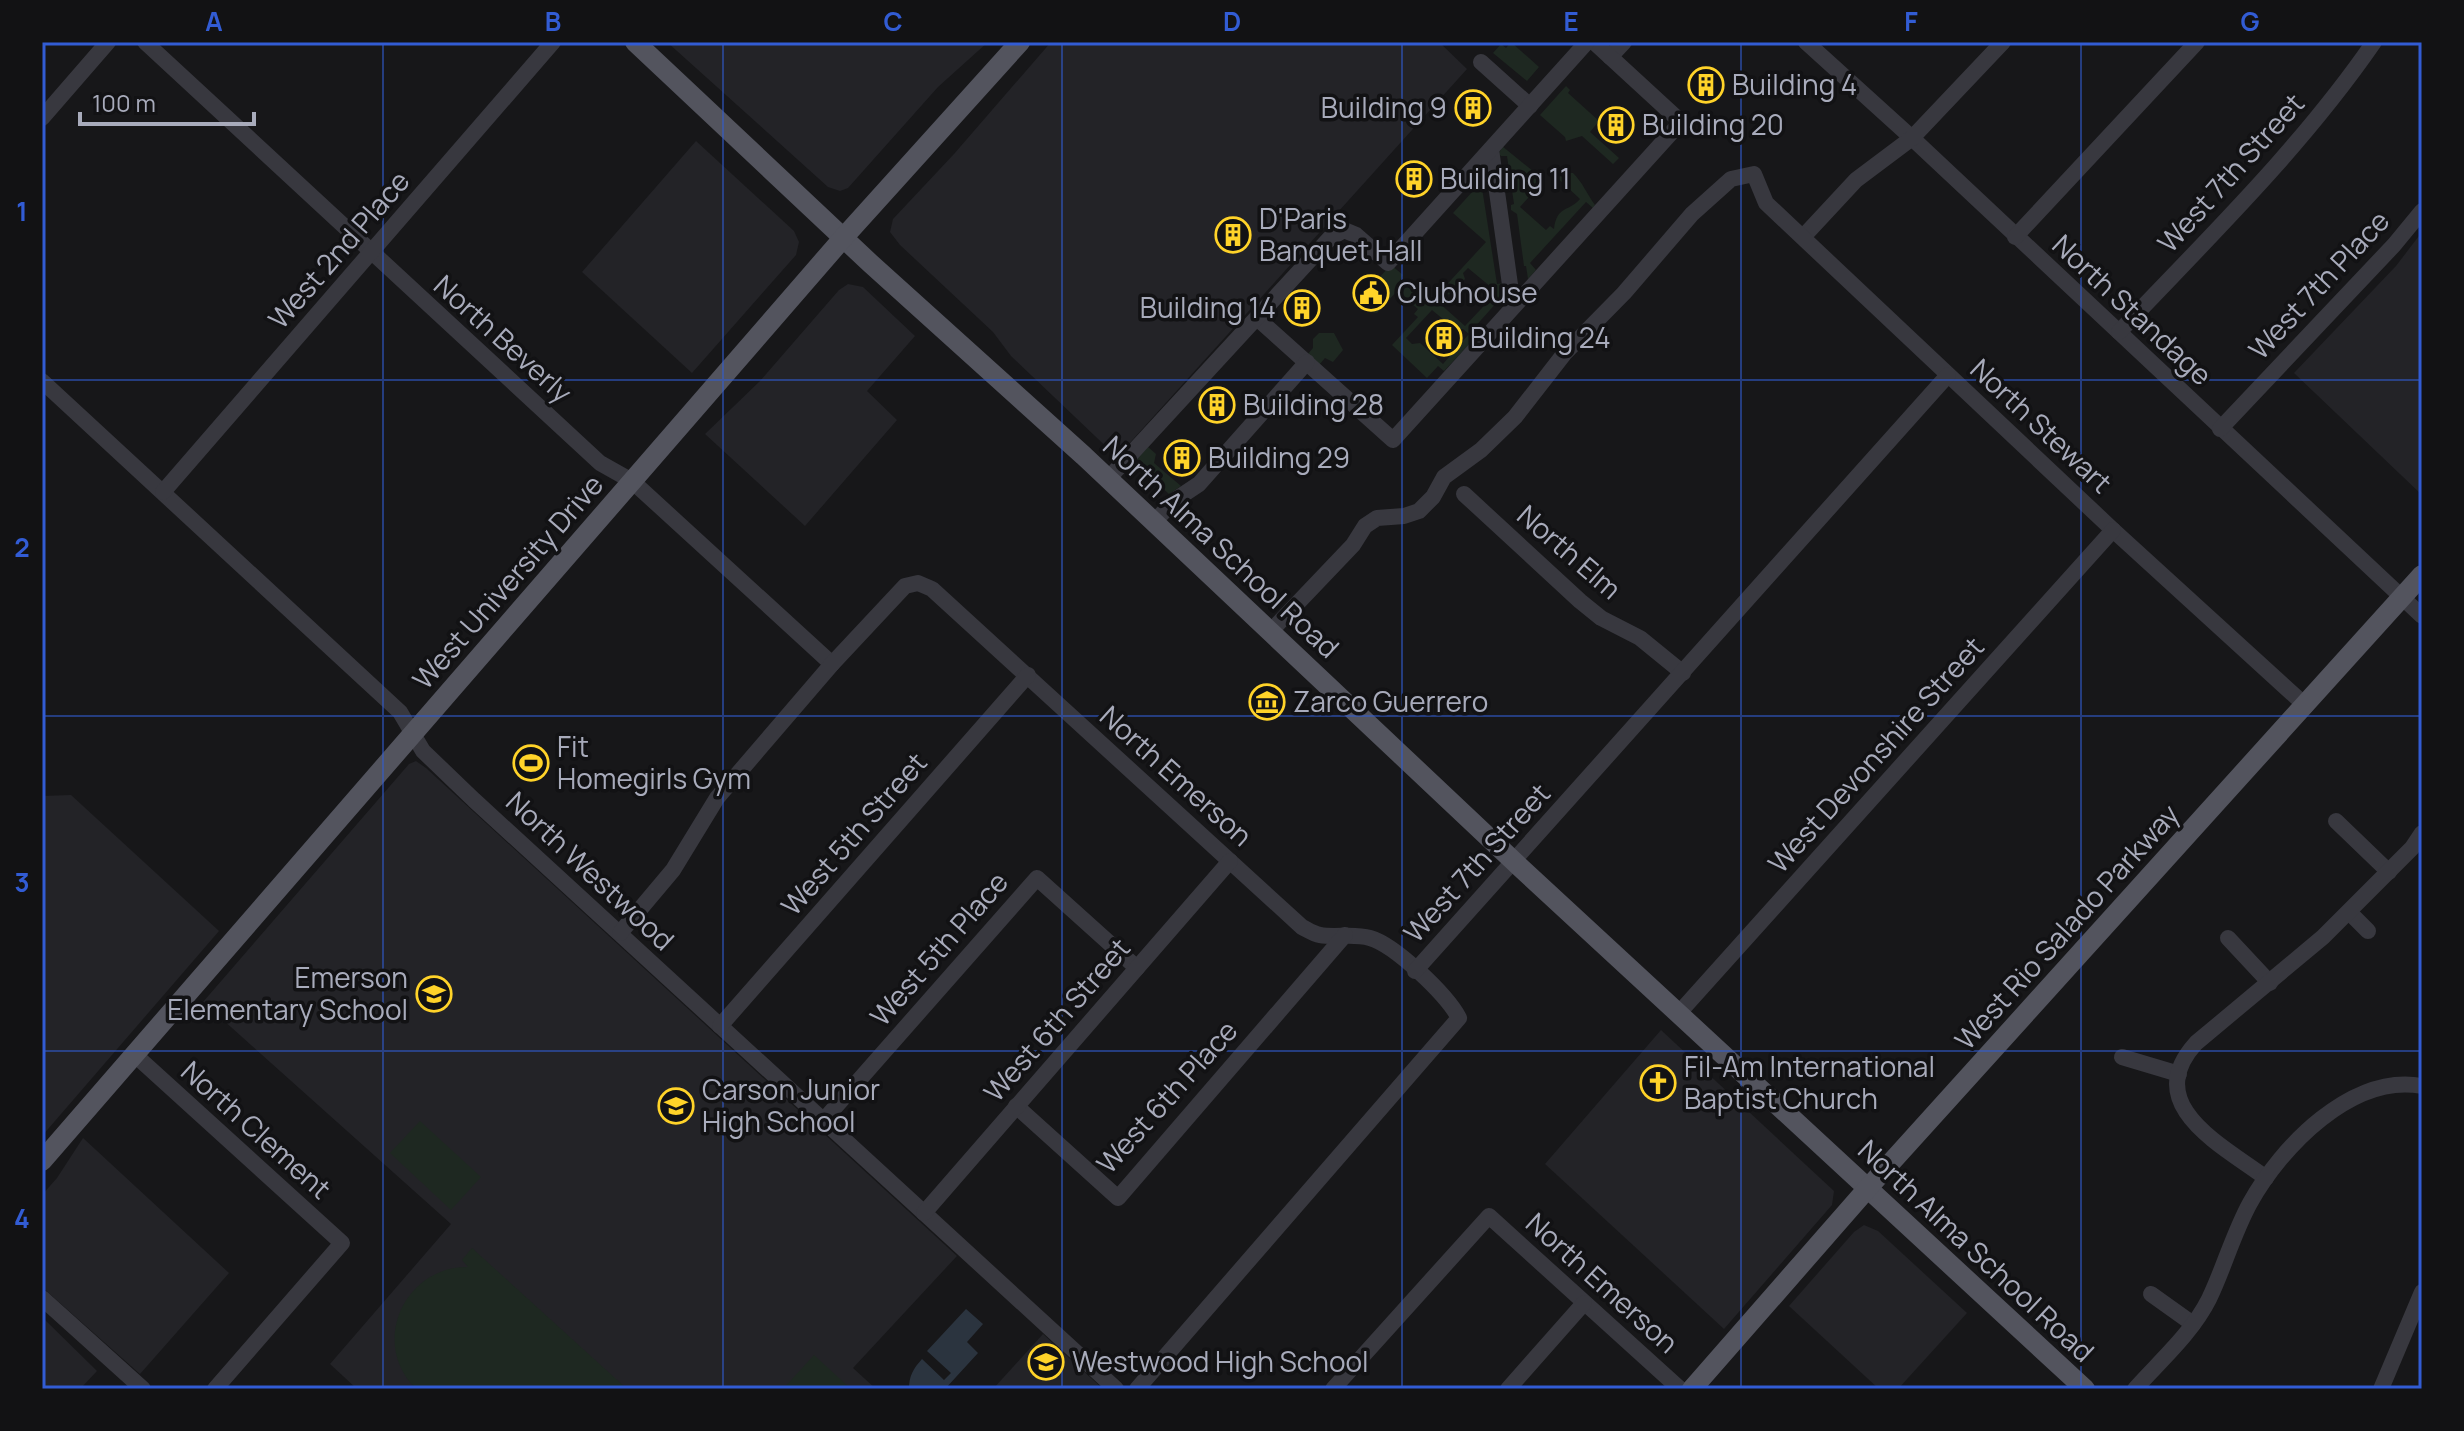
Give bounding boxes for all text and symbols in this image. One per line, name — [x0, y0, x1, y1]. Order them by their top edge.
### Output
text: A — [205, 3, 223, 39]
text: B — [545, 3, 561, 39]
text: C — [883, 3, 903, 39]
text: D — [1223, 3, 1241, 39]
text: E — [1563, 3, 1579, 39]
text: F — [1904, 3, 1918, 39]
text: G — [2240, 3, 2260, 39]
place label: Building 4 — [1732, 65, 1857, 103]
building icon: Building 4 — [1687, 66, 1725, 104]
scale bar — [80, 76, 254, 126]
street label: West 7th Street — [2149, 85, 2312, 260]
text: 100 m — [92, 86, 156, 119]
place label: Building 9 — [1321, 88, 1447, 126]
building icon: Building 9 — [1454, 89, 1492, 127]
place label: Building 20 — [1642, 105, 1784, 143]
building icon: Building 20 — [1597, 106, 1635, 144]
place label: Building 11 — [1440, 159, 1571, 197]
building icon: Building 11 — [1395, 160, 1433, 198]
street label: West 2nd Place — [259, 162, 417, 336]
text: 1 — [16, 193, 28, 229]
place label: D'Paris Banquet Hall — [1259, 199, 1423, 269]
street label: West 7th Place — [2239, 202, 2397, 367]
building icon: D'Paris Banquet Hall — [1214, 216, 1252, 254]
street label: North Standage — [2045, 225, 2221, 393]
street label: North Beverly — [426, 266, 581, 411]
place label: Clubhouse — [1397, 273, 1538, 311]
public building icon: Clubhouse — [1352, 274, 1390, 312]
place label: Building 14 — [1140, 288, 1276, 326]
building icon: Building 14 — [1283, 289, 1321, 327]
place label: Building 24 — [1470, 318, 1611, 356]
building icon: Building 24 — [1425, 319, 1463, 357]
street label: North Stewart — [1963, 350, 2121, 501]
place label: Building 28 — [1243, 385, 1384, 423]
building icon: Building 28 — [1198, 386, 1236, 424]
street label: North Alma School Road — [1096, 427, 1348, 666]
place label: Building 29 — [1208, 438, 1350, 476]
building icon: Building 29 — [1163, 439, 1201, 477]
street label: West University Drive — [403, 466, 611, 697]
street label: North Elm — [1510, 496, 1629, 607]
text: 2 — [14, 529, 30, 565]
street label: West Devonshire Street — [1759, 628, 1992, 881]
place label: Zarco Guerrero — [1293, 682, 1488, 720]
museum icon: Zarco Guerrero — [1248, 683, 1286, 721]
street label: North Emerson — [1092, 697, 1261, 854]
place label: Fit Homegirls Gym — [557, 727, 751, 797]
sports icon: Fit Homegirls Gym — [512, 744, 550, 782]
street label: West 5th Street — [772, 744, 935, 923]
street label: West 7th Street — [1395, 775, 1558, 950]
street label: North Westwood — [498, 782, 683, 958]
street label: West Rio Salado Parkway — [1946, 795, 2187, 1057]
street label: West 5th Place — [861, 863, 1016, 1033]
text: 3 — [14, 864, 30, 900]
street label: West 6th Street — [975, 929, 1138, 1109]
place label: Emerson Elementary School — [167, 958, 408, 1028]
school or university icon: Emerson Elementary School — [415, 975, 453, 1013]
street label: West 6th Place — [1087, 1012, 1245, 1181]
place label: Fil-Am International Baptist Church — [1684, 1047, 1935, 1117]
street label: North Clement — [174, 1052, 340, 1207]
church icon: Fil-Am International Baptist Church — [1639, 1064, 1677, 1102]
place label: Carson Junior High School — [702, 1070, 880, 1140]
school or university icon: Carson Junior High School — [657, 1087, 695, 1125]
street label: North Alma School Road — [1851, 1131, 2103, 1370]
text: 4 — [14, 1200, 30, 1236]
street label: North Emerson — [1518, 1204, 1687, 1361]
place label: Westwood High School — [1072, 1342, 1369, 1380]
school or university icon: Westwood High School — [1027, 1343, 1065, 1381]

